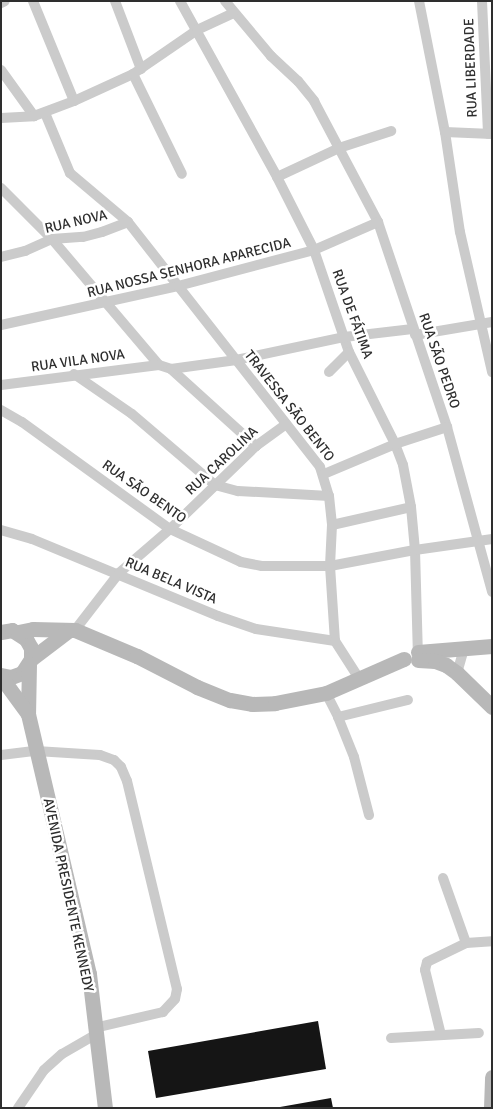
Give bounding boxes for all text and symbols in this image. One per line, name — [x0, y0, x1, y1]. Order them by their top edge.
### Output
street label: RUA LIBERDADE — [461, 18, 481, 118]
street label: RUA NOVA — [43, 207, 109, 237]
street label: RUA NOSSA SENHORA APARECIDA — [85, 235, 293, 301]
street label: RUA DE FÁTIMA — [328, 267, 376, 361]
street label: RUA SÃO PEDRO — [415, 311, 463, 411]
street label: RUA VILA NOVA — [30, 346, 126, 376]
street label: TRAVESSA SÃO BENTO — [240, 347, 338, 465]
street label: RUA CAROLINA — [182, 423, 262, 499]
street label: RUA SÃO BENTO — [99, 457, 189, 527]
street label: RUA BELA VISTA — [122, 554, 220, 608]
street label: AVENIDA PRESIDENTE KENNEDY — [39, 797, 97, 993]

